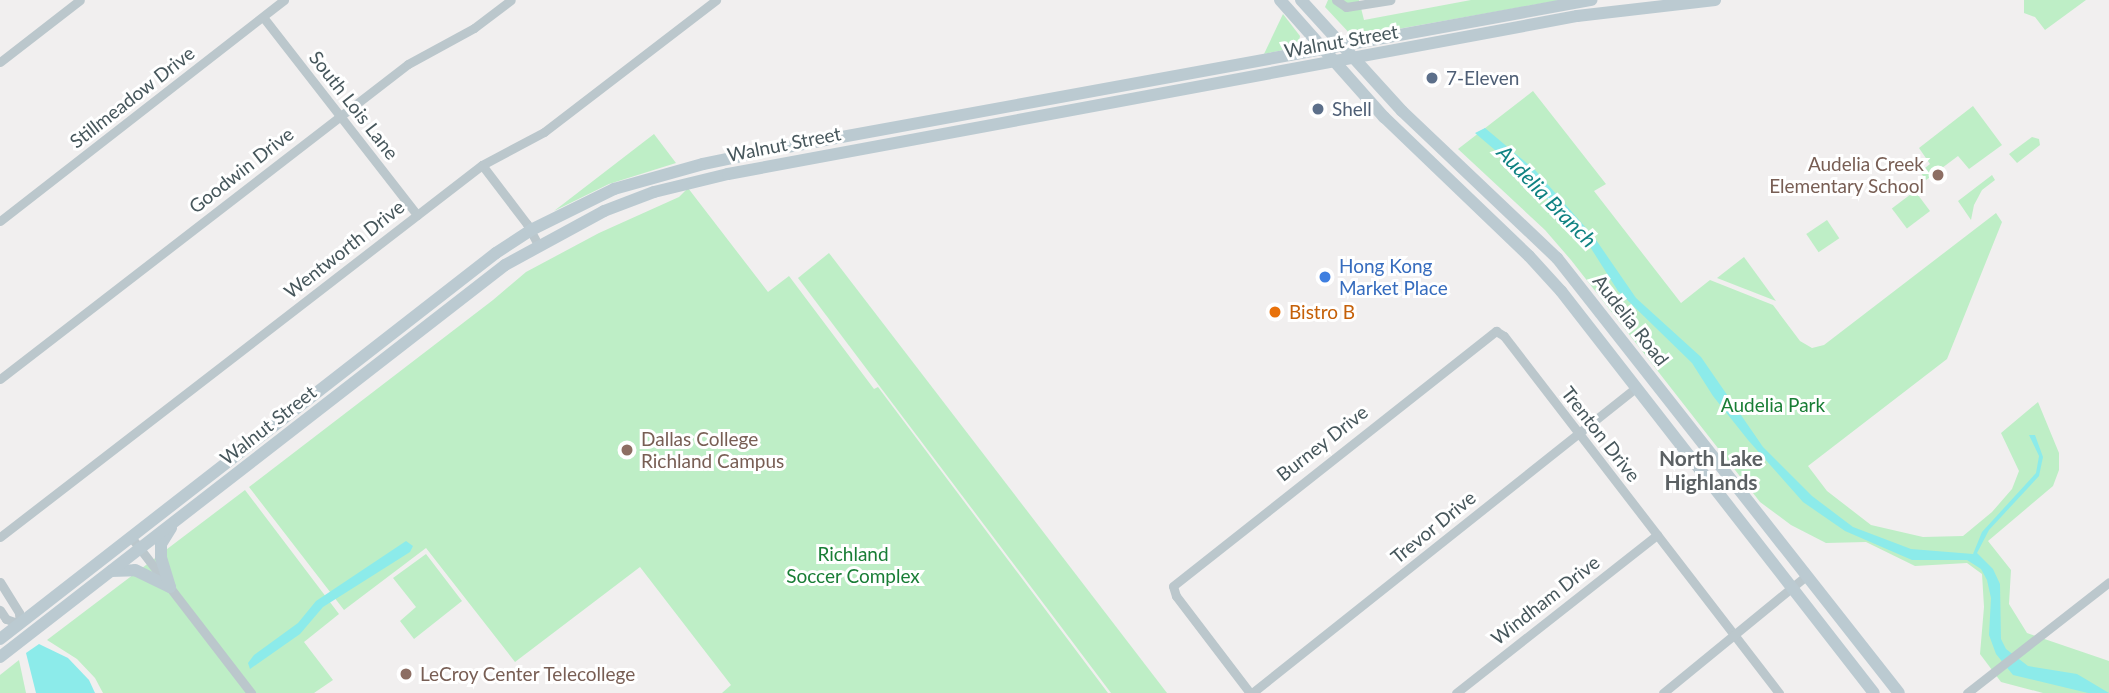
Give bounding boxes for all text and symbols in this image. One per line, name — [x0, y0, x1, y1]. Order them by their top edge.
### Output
street label: Walnut Street — [1282, 20, 1400, 62]
street label: Stillmeadow Drive — [65, 41, 199, 153]
street label: South Lois Lane — [305, 46, 403, 164]
place label: 7-Eleven — [1446, 67, 1519, 89]
marker: 7-Eleven — [1424, 70, 1440, 86]
place label: Shell — [1332, 98, 1372, 120]
marker: Shell — [1310, 101, 1326, 117]
street label: Goodwin Drive — [184, 122, 298, 218]
street label: Walnut Street — [725, 122, 843, 166]
water label: Audelia Branch — [1492, 140, 1602, 252]
place label: Audelia Creek Elementary School — [1769, 153, 1924, 197]
marker: Audelia Creek Elementary School — [1930, 167, 1946, 183]
street label: Wentworth Drive — [279, 195, 409, 303]
place label: Hong Kong Market Place — [1339, 255, 1448, 299]
marker: Hong Kong Market Place — [1317, 269, 1333, 285]
street label: Audelia Road — [1588, 270, 1674, 370]
place label: Bistro B — [1289, 301, 1355, 323]
marker: Bistro B — [1267, 304, 1283, 320]
street label: Walnut Street — [216, 380, 320, 470]
street label: Trenton Drive — [1557, 382, 1645, 486]
park label: Audelia Park — [1721, 394, 1825, 416]
street label: Burney Drive — [1272, 400, 1372, 486]
place label: Dallas College Richland Campus — [641, 428, 784, 472]
marker: Dallas College Richland Campus — [619, 442, 635, 458]
district label: North Lake Highlands — [1659, 445, 1763, 495]
street label: Trevor Drive — [1386, 486, 1480, 568]
park label: Richland Soccer Complex — [786, 543, 920, 587]
street label: Windham Drive — [1486, 551, 1604, 649]
place label: LeCroy Center Telecollege — [420, 663, 637, 685]
marker: LeCroy Center Telecollege — [398, 666, 414, 682]

